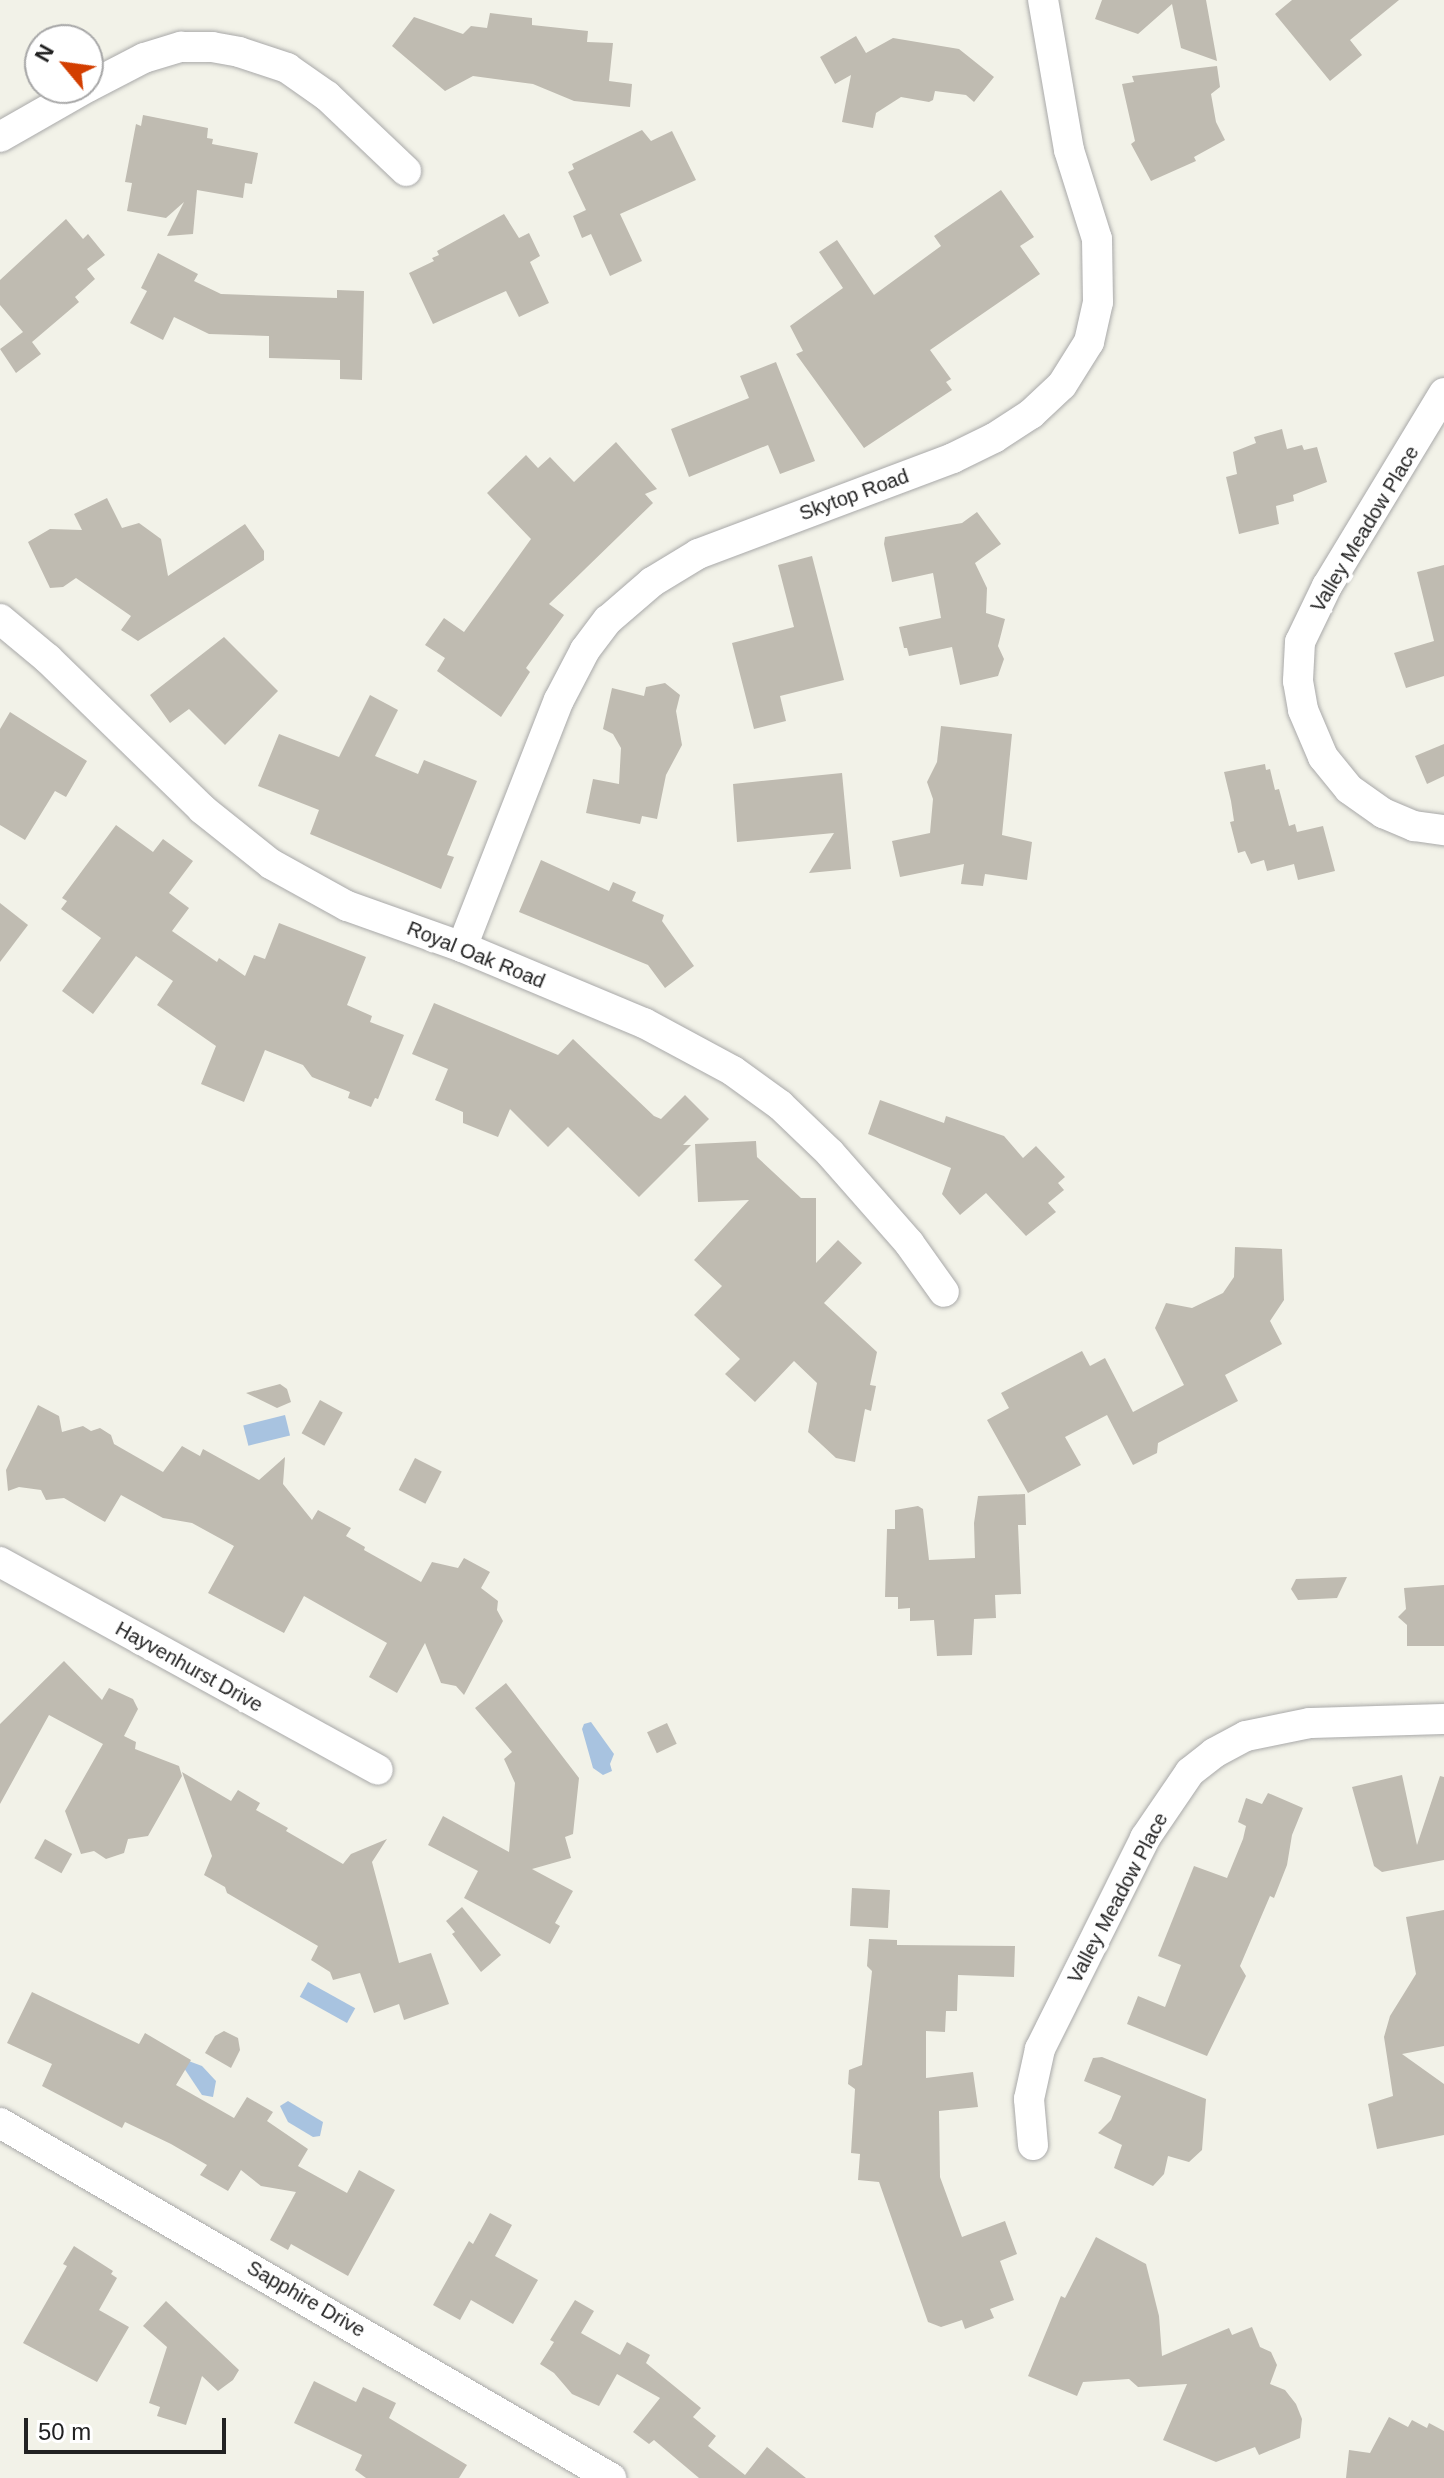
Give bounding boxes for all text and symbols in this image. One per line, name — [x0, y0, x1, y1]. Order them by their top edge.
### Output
north arrow — [24, 24, 104, 104]
text: N — [30, 40, 59, 66]
street label: Valley Meadow Place — [1306, 442, 1424, 616]
street label: Skytop Road — [796, 464, 912, 526]
street label: Royal Oak Road — [403, 916, 549, 994]
street label: Hayvenhurst Drive — [111, 1617, 267, 1717]
street label: Valley Meadow Place — [1063, 1809, 1173, 1987]
street label: Sapphire Drive — [243, 2256, 369, 2342]
scale bar — [28, 2402, 230, 2452]
text: 50 m — [38, 2418, 91, 2445]

